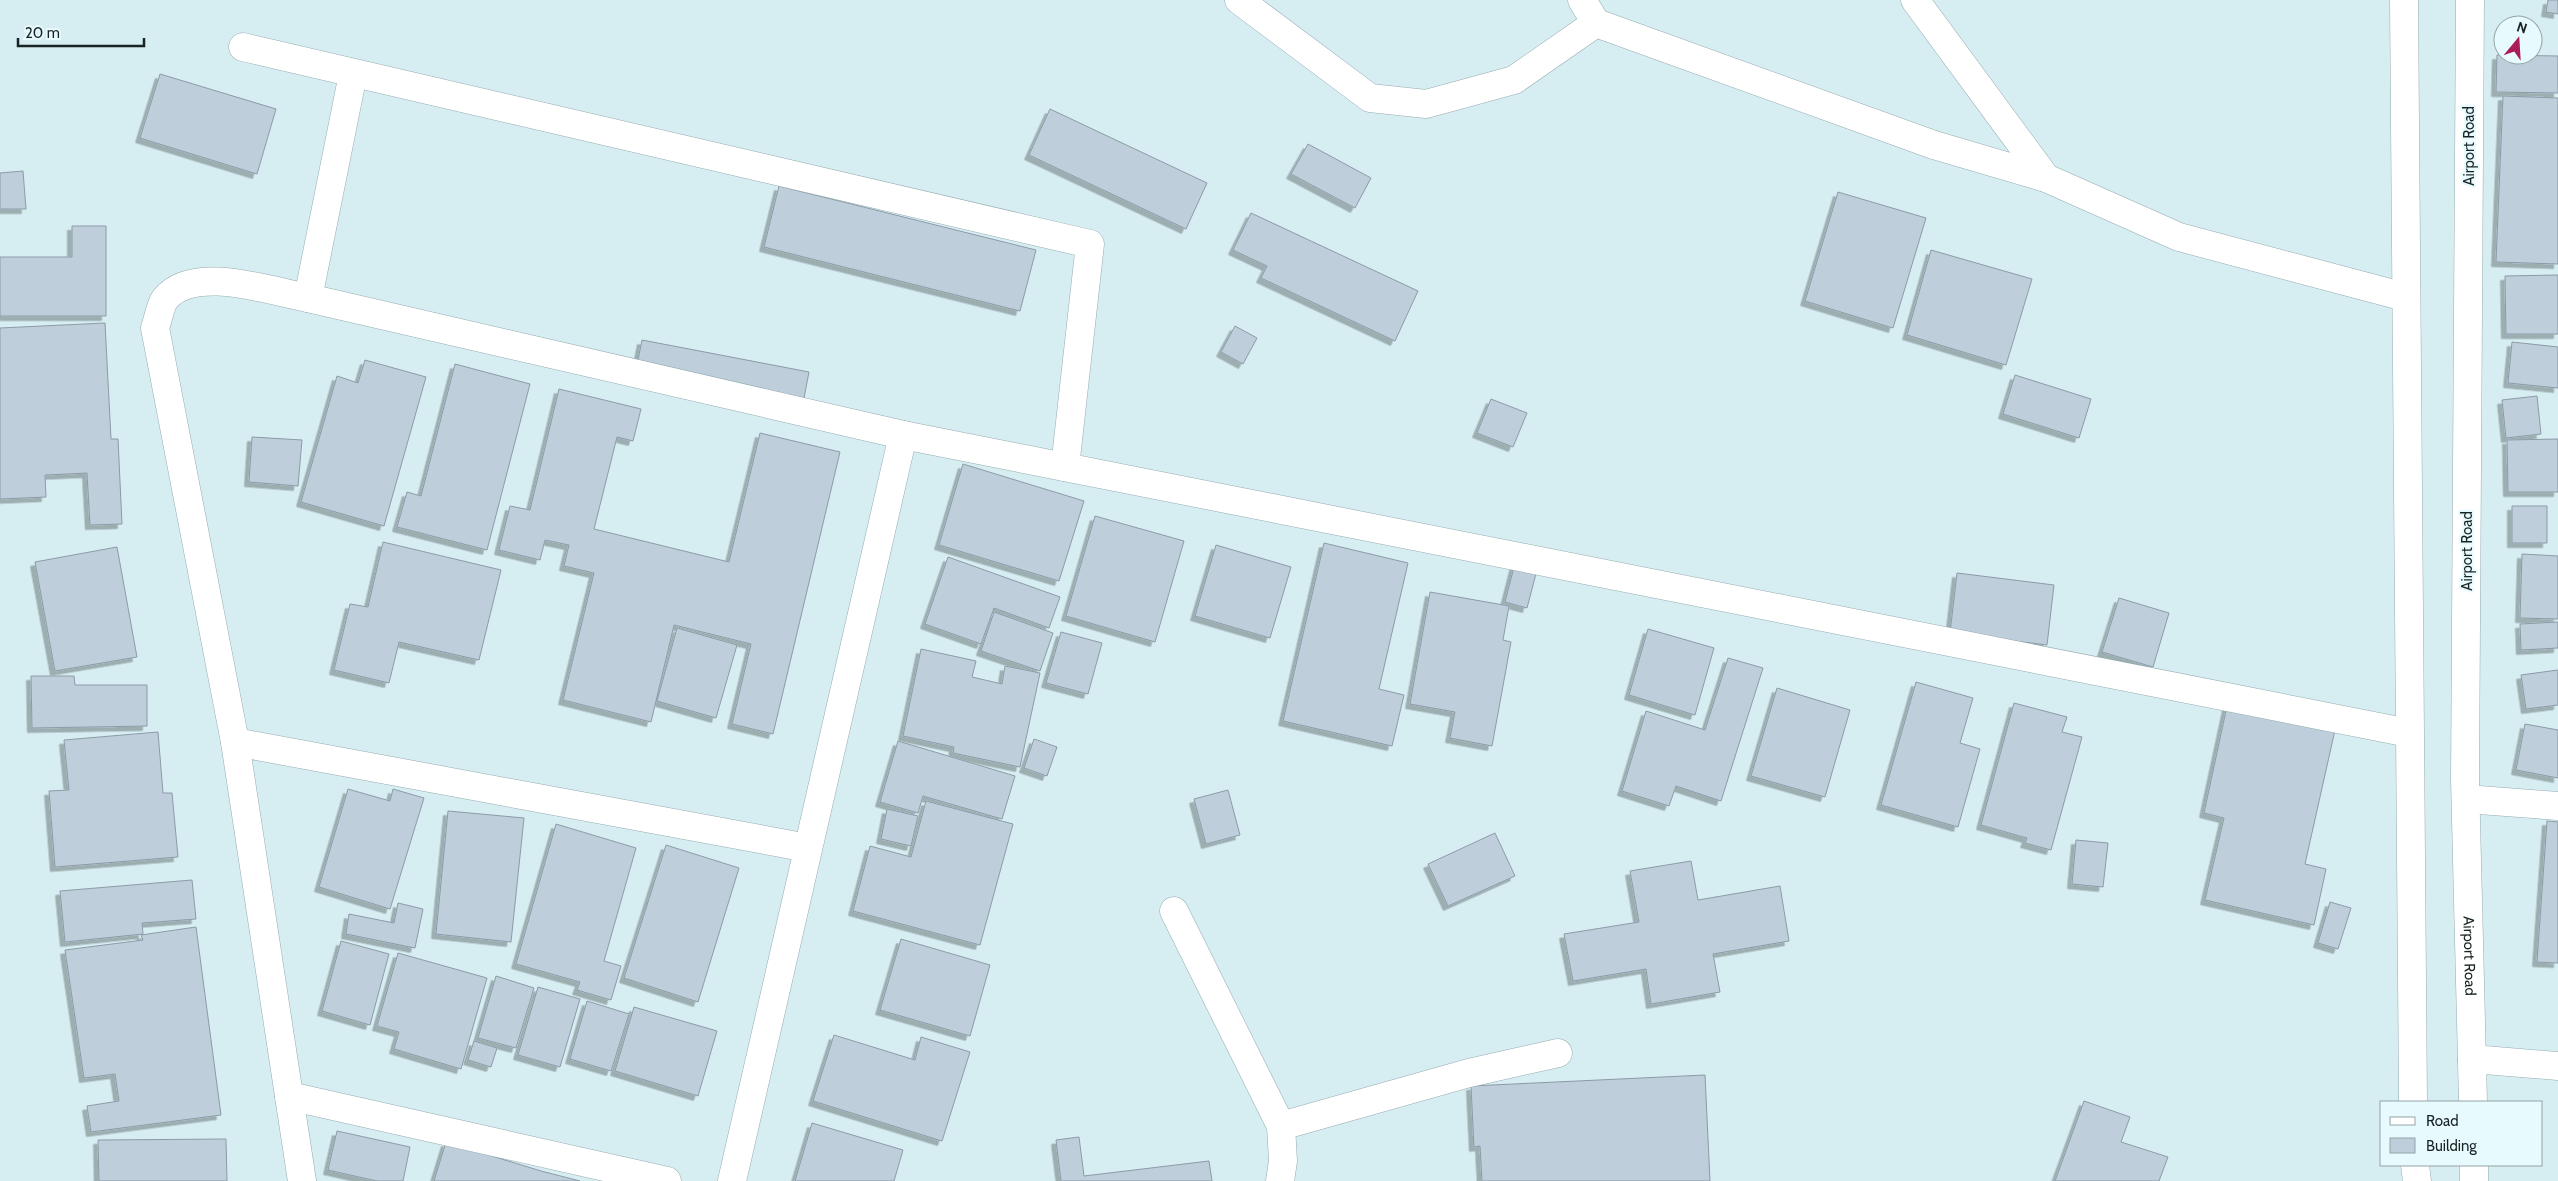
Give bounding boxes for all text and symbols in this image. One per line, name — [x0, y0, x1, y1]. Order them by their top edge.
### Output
scale bar — [18, 15, 144, 47]
north arrow — [2493, 15, 2543, 65]
text: N — [2515, 18, 2530, 38]
text: 20 m — [25, 24, 60, 42]
street label: Airport Road — [2460, 106, 2478, 186]
street label: Airport Road — [2458, 511, 2476, 591]
street label: Airport Road — [2459, 916, 2479, 996]
legend — [2380, 1101, 2543, 1166]
text: Road — [2426, 1112, 2459, 1130]
text: Building — [2426, 1137, 2477, 1155]

